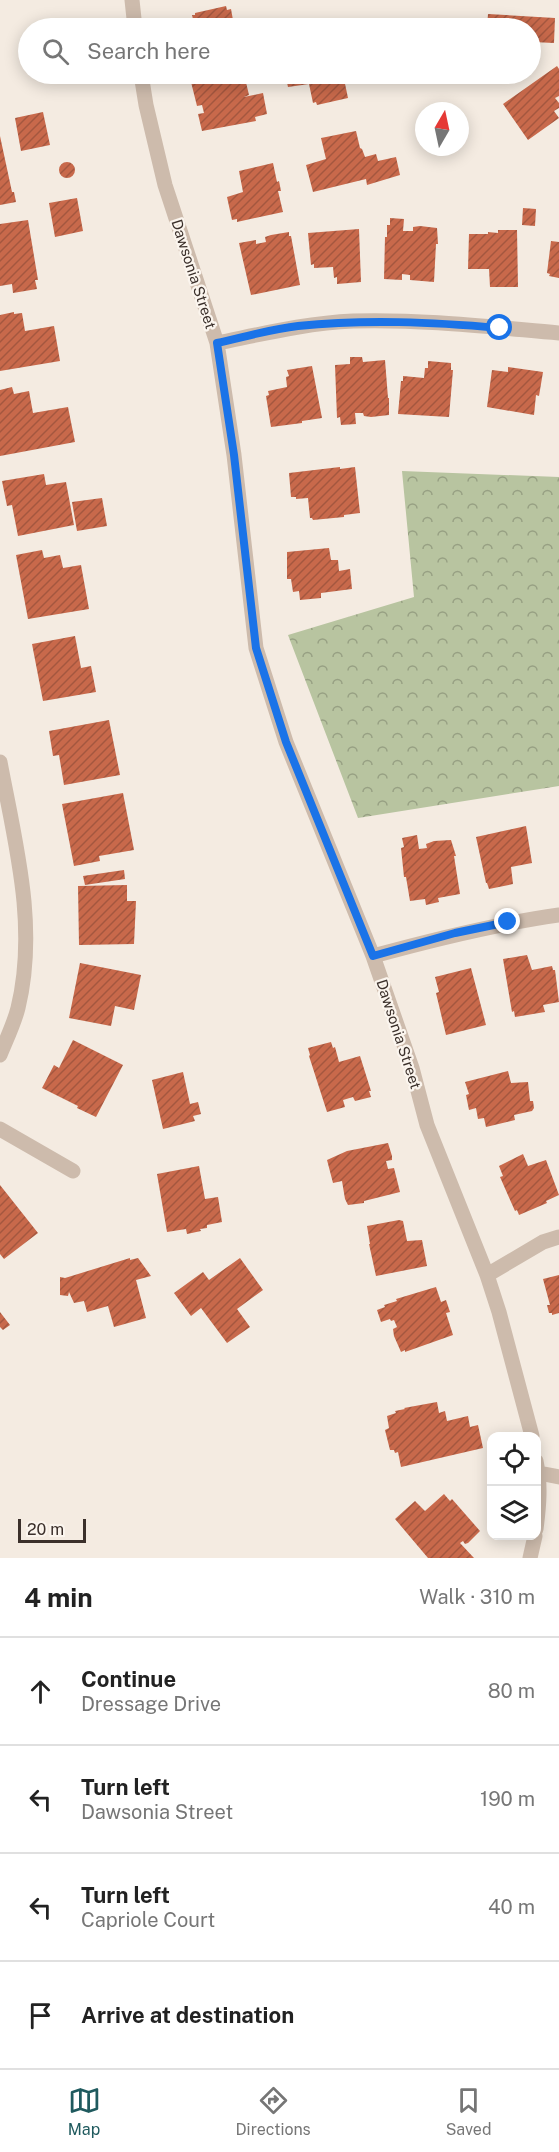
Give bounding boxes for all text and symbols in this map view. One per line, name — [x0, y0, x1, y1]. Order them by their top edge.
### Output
search box — [18, 18, 541, 84]
icon: search — [39, 35, 72, 68]
text: Search here — [87, 38, 211, 64]
north arrow — [415, 102, 469, 156]
street label: Dawsonia Street — [168, 217, 220, 331]
route start — [486, 314, 512, 340]
route end — [494, 908, 520, 934]
street label: Dawsonia Street — [373, 977, 425, 1091]
map controls — [487, 1432, 541, 1540]
button: locate — [487, 1432, 541, 1486]
button: layers — [487, 1486, 541, 1540]
scale bar — [18, 1516, 86, 1544]
text: 20 m — [27, 1520, 64, 1539]
text: 4 min — [24, 1582, 93, 1613]
text: Walk · 310 m — [419, 1585, 535, 1609]
text: Continue — [81, 1666, 176, 1692]
icon: ahead — [24, 1675, 57, 1708]
text: 80 m — [488, 1679, 535, 1703]
text: Dressage Drive — [81, 1692, 221, 1716]
text: Turn left — [81, 1774, 170, 1800]
icon: left — [24, 1783, 57, 1816]
text: 190 m — [480, 1787, 535, 1811]
text: Dawsonia Street — [81, 1800, 233, 1824]
text: Turn left — [81, 1882, 170, 1908]
icon: left — [24, 1891, 57, 1924]
text: 40 m — [488, 1895, 535, 1919]
text: Capriole Court — [81, 1908, 215, 1932]
icon: arrive — [24, 1999, 57, 2032]
text: Arrive at destination — [81, 2002, 294, 2028]
tab: Map — [68, 2084, 101, 2139]
tab: Directions — [236, 2084, 311, 2139]
tab: Saved — [446, 2084, 491, 2139]

